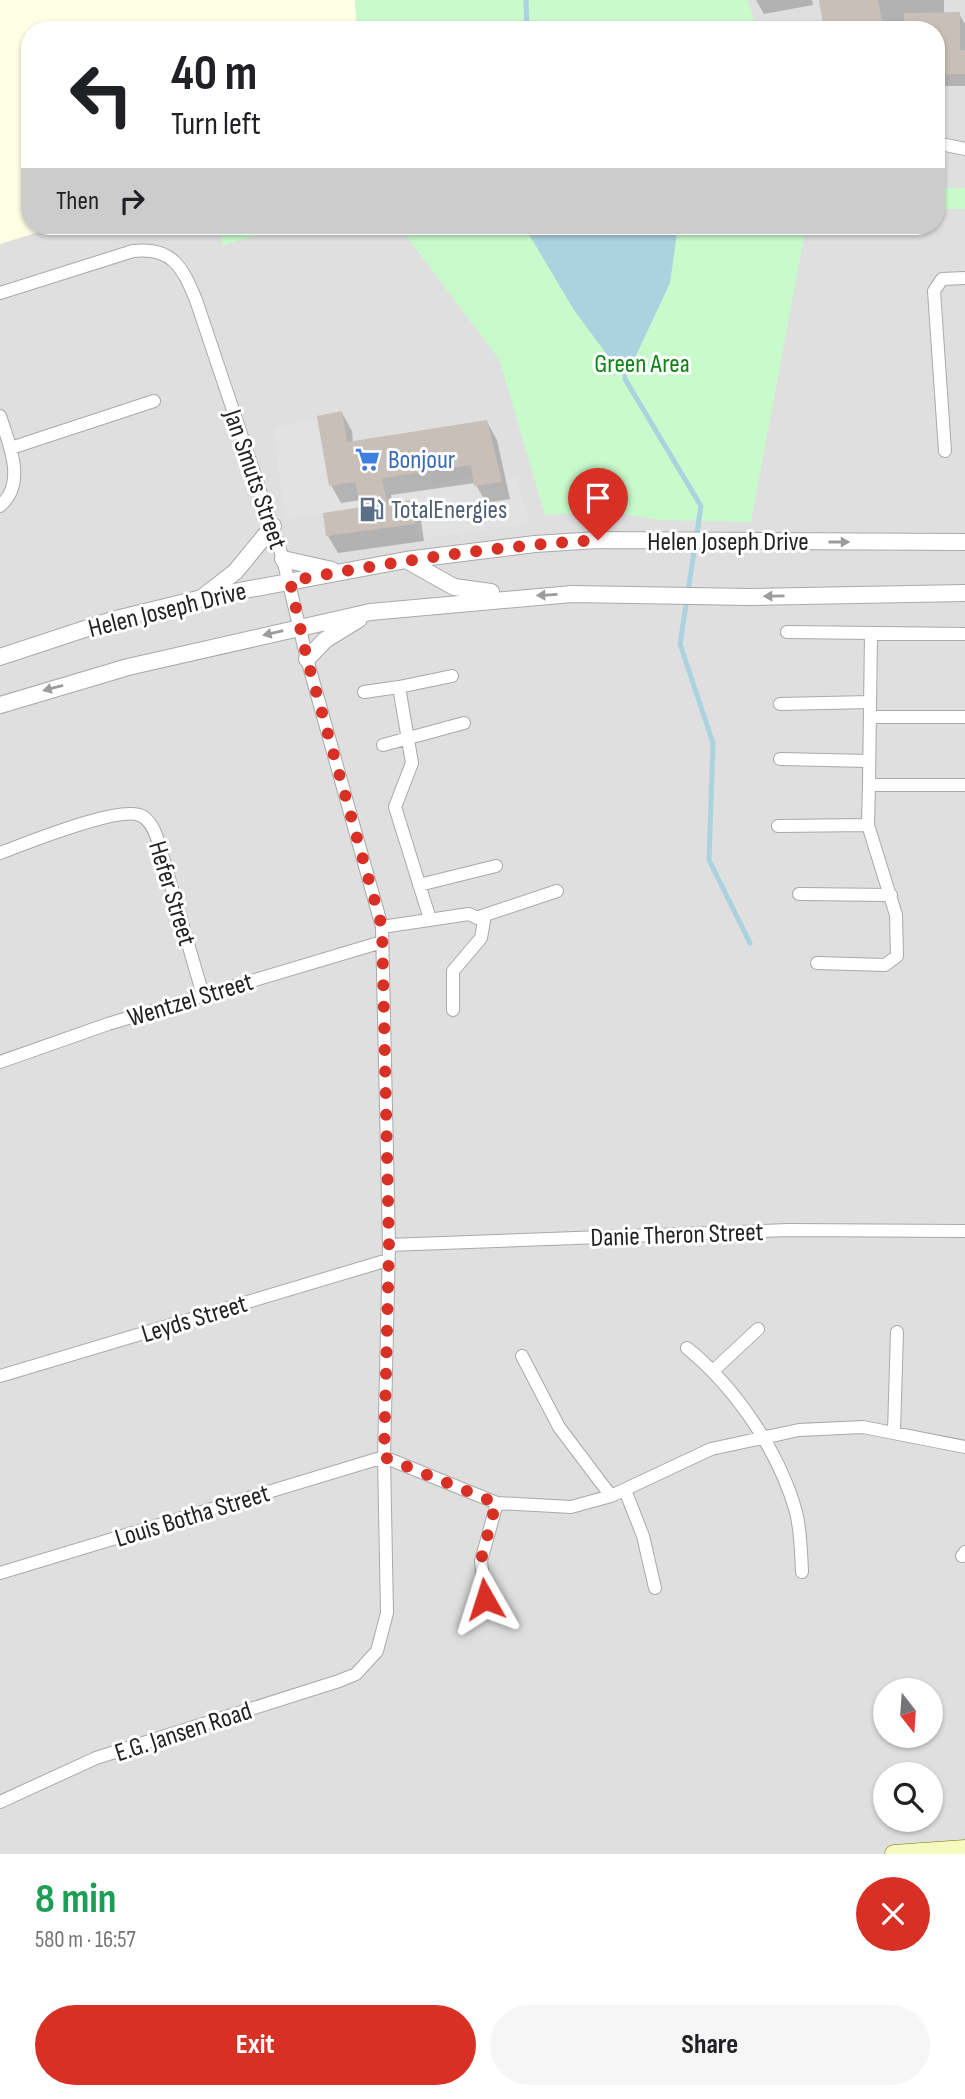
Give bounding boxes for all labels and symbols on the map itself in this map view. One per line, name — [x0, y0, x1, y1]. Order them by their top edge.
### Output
park label: Green Area — [594, 349, 690, 380]
street label: Jan Smuts Street — [216, 405, 293, 553]
supermarket icon: Bonjour — [354, 445, 382, 473]
place label: Bonjour — [388, 445, 456, 476]
pin — [568, 468, 628, 540]
fuel station icon: TotalEnergies — [357, 495, 385, 523]
place label: TotalEnergies — [391, 495, 507, 526]
street label: Helen Joseph Drive — [647, 527, 809, 558]
one-way arrow — [828, 536, 850, 548]
street label: Helen Joseph Drive — [85, 576, 249, 645]
one-way arrow — [536, 590, 558, 601]
one-way arrow — [763, 590, 785, 602]
one-way arrow — [262, 628, 284, 639]
one-way arrow — [42, 683, 63, 693]
street label: Hefer Street — [141, 837, 202, 949]
street label: Wentzel Street — [124, 967, 257, 1034]
street label: Danie Theron Street — [590, 1217, 764, 1254]
street label: Leyds Street — [138, 1289, 251, 1350]
street label: Louis Botha Street — [112, 1478, 273, 1555]
position arrow — [448, 1562, 522, 1636]
north arrow — [873, 1678, 943, 1748]
street label: E.G. Jansen Road — [111, 1696, 256, 1769]

